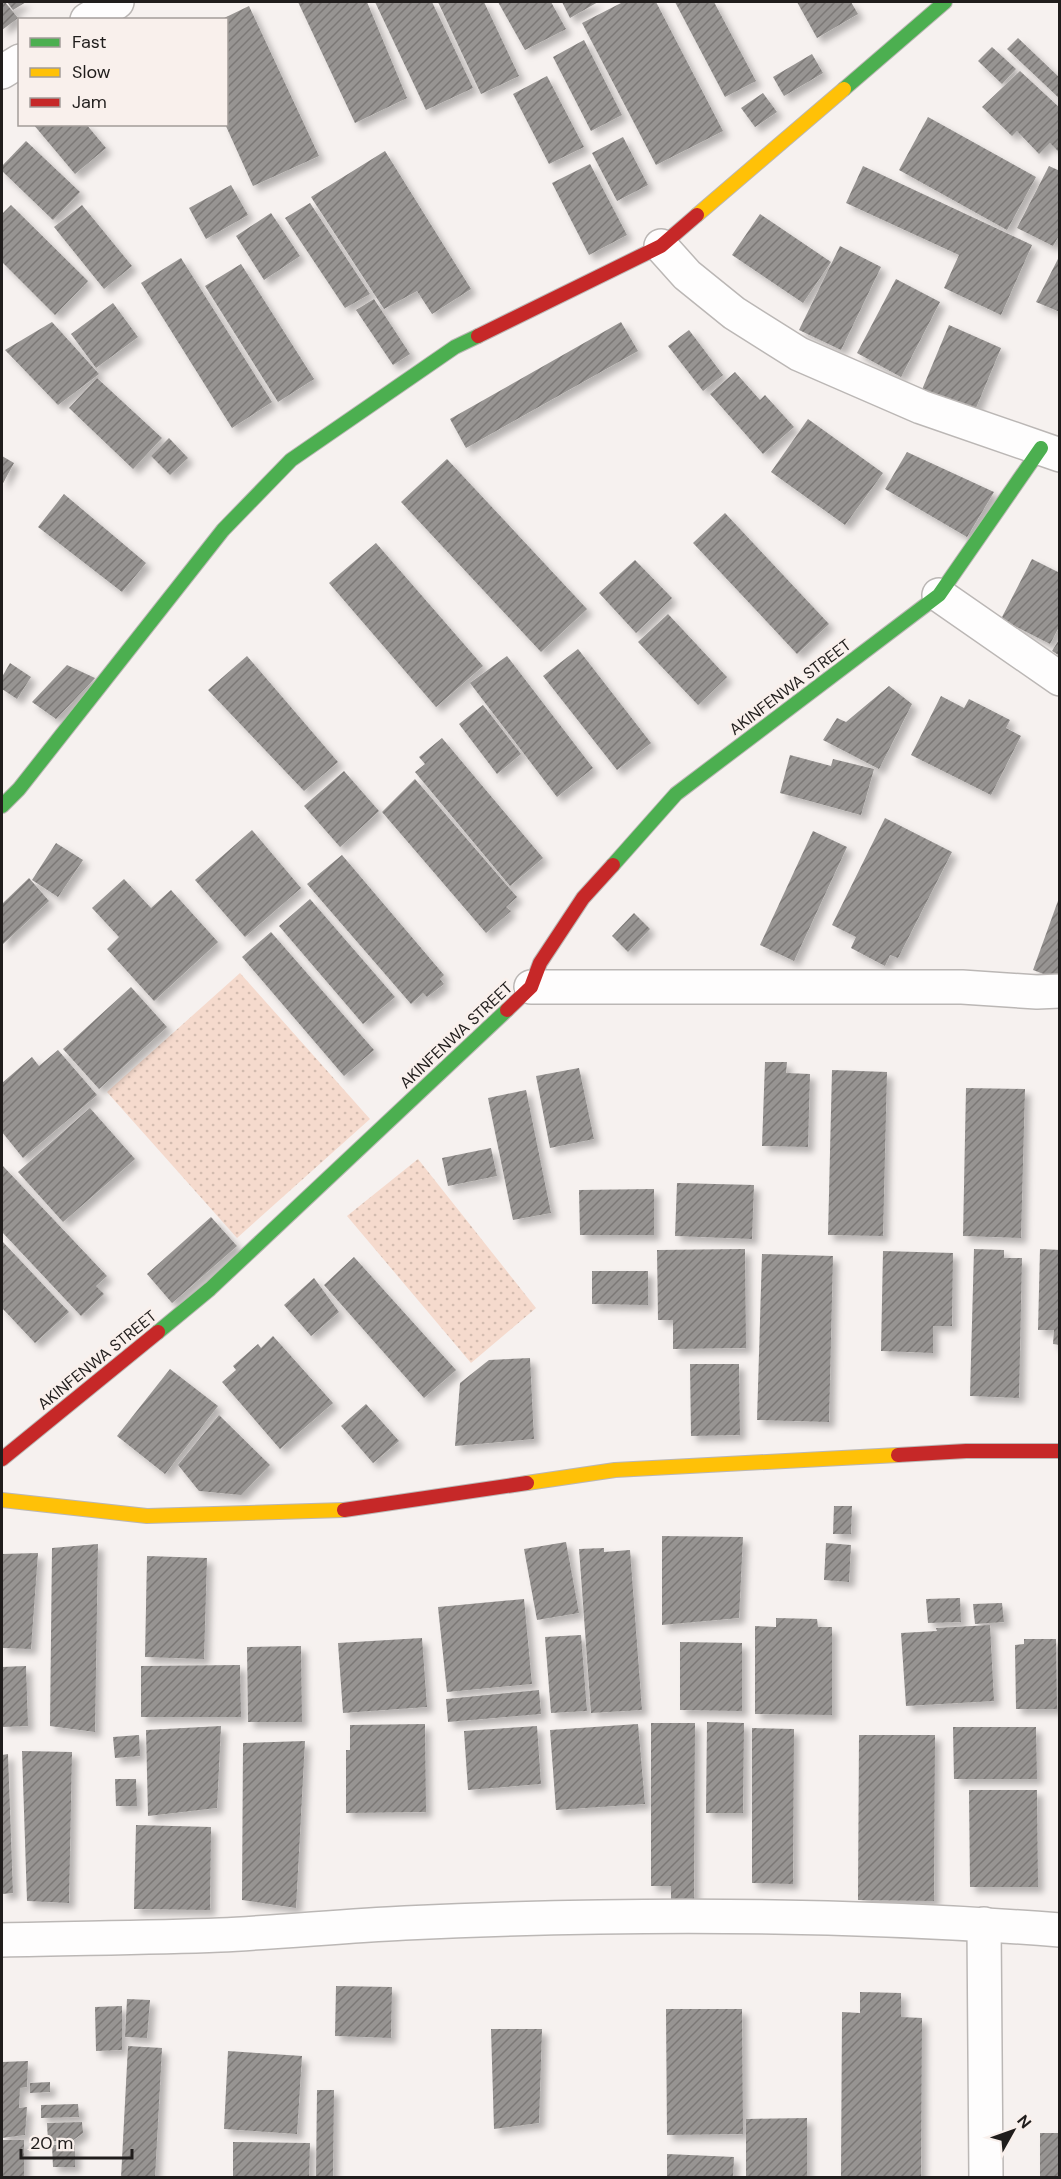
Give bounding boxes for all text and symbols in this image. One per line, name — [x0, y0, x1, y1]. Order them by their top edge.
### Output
legend — [18, 18, 228, 126]
text: Fast — [72, 30, 107, 54]
text: Slow — [72, 60, 111, 84]
text: Jam — [72, 90, 107, 114]
street label: AKINFENWA STREET — [725, 634, 855, 740]
street label: AKINFENWA STREET — [395, 977, 517, 1093]
street label: AKINFENWA STREET — [33, 1306, 161, 1414]
north arrow — [983, 2101, 1043, 2161]
text: N — [1012, 2110, 1036, 2133]
scale bar — [21, 2122, 132, 2160]
text: 20 m — [30, 2131, 73, 2155]

